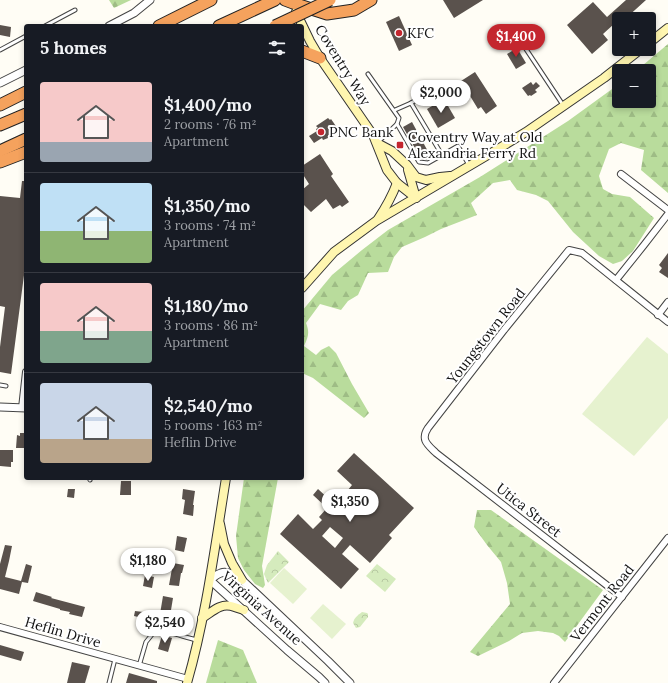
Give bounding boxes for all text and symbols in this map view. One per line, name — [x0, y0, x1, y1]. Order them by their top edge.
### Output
map controls — [612, 12, 656, 108]
button: + — [612, 12, 656, 56]
street label: Coventry Way — [311, 21, 375, 109]
place label: KFC — [407, 24, 434, 42]
pin: $1,400 — [483, 24, 549, 58]
marker: KFC — [394, 28, 404, 38]
text: $1,400 — [496, 28, 536, 45]
text: 5 homes — [40, 37, 107, 59]
icon: filters — [266, 37, 288, 59]
button: − — [612, 64, 656, 108]
pin: $2,000 — [408, 80, 474, 114]
text: $2,000 — [420, 84, 462, 101]
text: $1,400/mo — [164, 94, 252, 116]
icon: home — [72, 98, 120, 146]
text: 2 rooms · 76 m² — [164, 116, 256, 133]
place label: PNC Bank — [329, 123, 394, 141]
marker: PNC Bank — [316, 127, 326, 137]
place label: Coventry Way at Old Alexandria Ferry Rd — [407, 128, 543, 162]
text: Apartment — [164, 133, 229, 150]
marker: Coventry Way at Old Alexandria Ferry Rd — [395, 140, 405, 150]
text: $1,350/mo — [164, 195, 250, 217]
icon: home — [72, 199, 120, 247]
text: 3 rooms · 74 m² — [164, 217, 256, 234]
text: Apartment — [164, 234, 229, 251]
street label: Youngstown Road — [442, 285, 529, 388]
text: $1,180/mo — [164, 295, 248, 317]
icon: home — [72, 299, 120, 347]
text: 3 rooms · 86 m² — [164, 317, 258, 334]
text: Apartment — [164, 334, 229, 351]
text: $2,540/mo — [164, 395, 252, 417]
icon: home — [72, 399, 120, 447]
text: 5 rooms · 163 m² — [164, 417, 263, 434]
text: Heflin Drive — [164, 434, 237, 451]
street label: Utica Street — [493, 479, 566, 541]
pin: $1,350 — [317, 489, 383, 523]
text: $1,350 — [331, 493, 369, 510]
pin: $1,180 — [115, 548, 181, 582]
text: $1,180 — [129, 552, 167, 569]
street label: Vermont Road — [566, 561, 638, 646]
street label: Virginia Avenue — [217, 567, 306, 649]
pin: $2,540 — [132, 610, 198, 644]
street label: Heflin Drive — [23, 613, 103, 652]
text: $2,540 — [145, 614, 185, 631]

